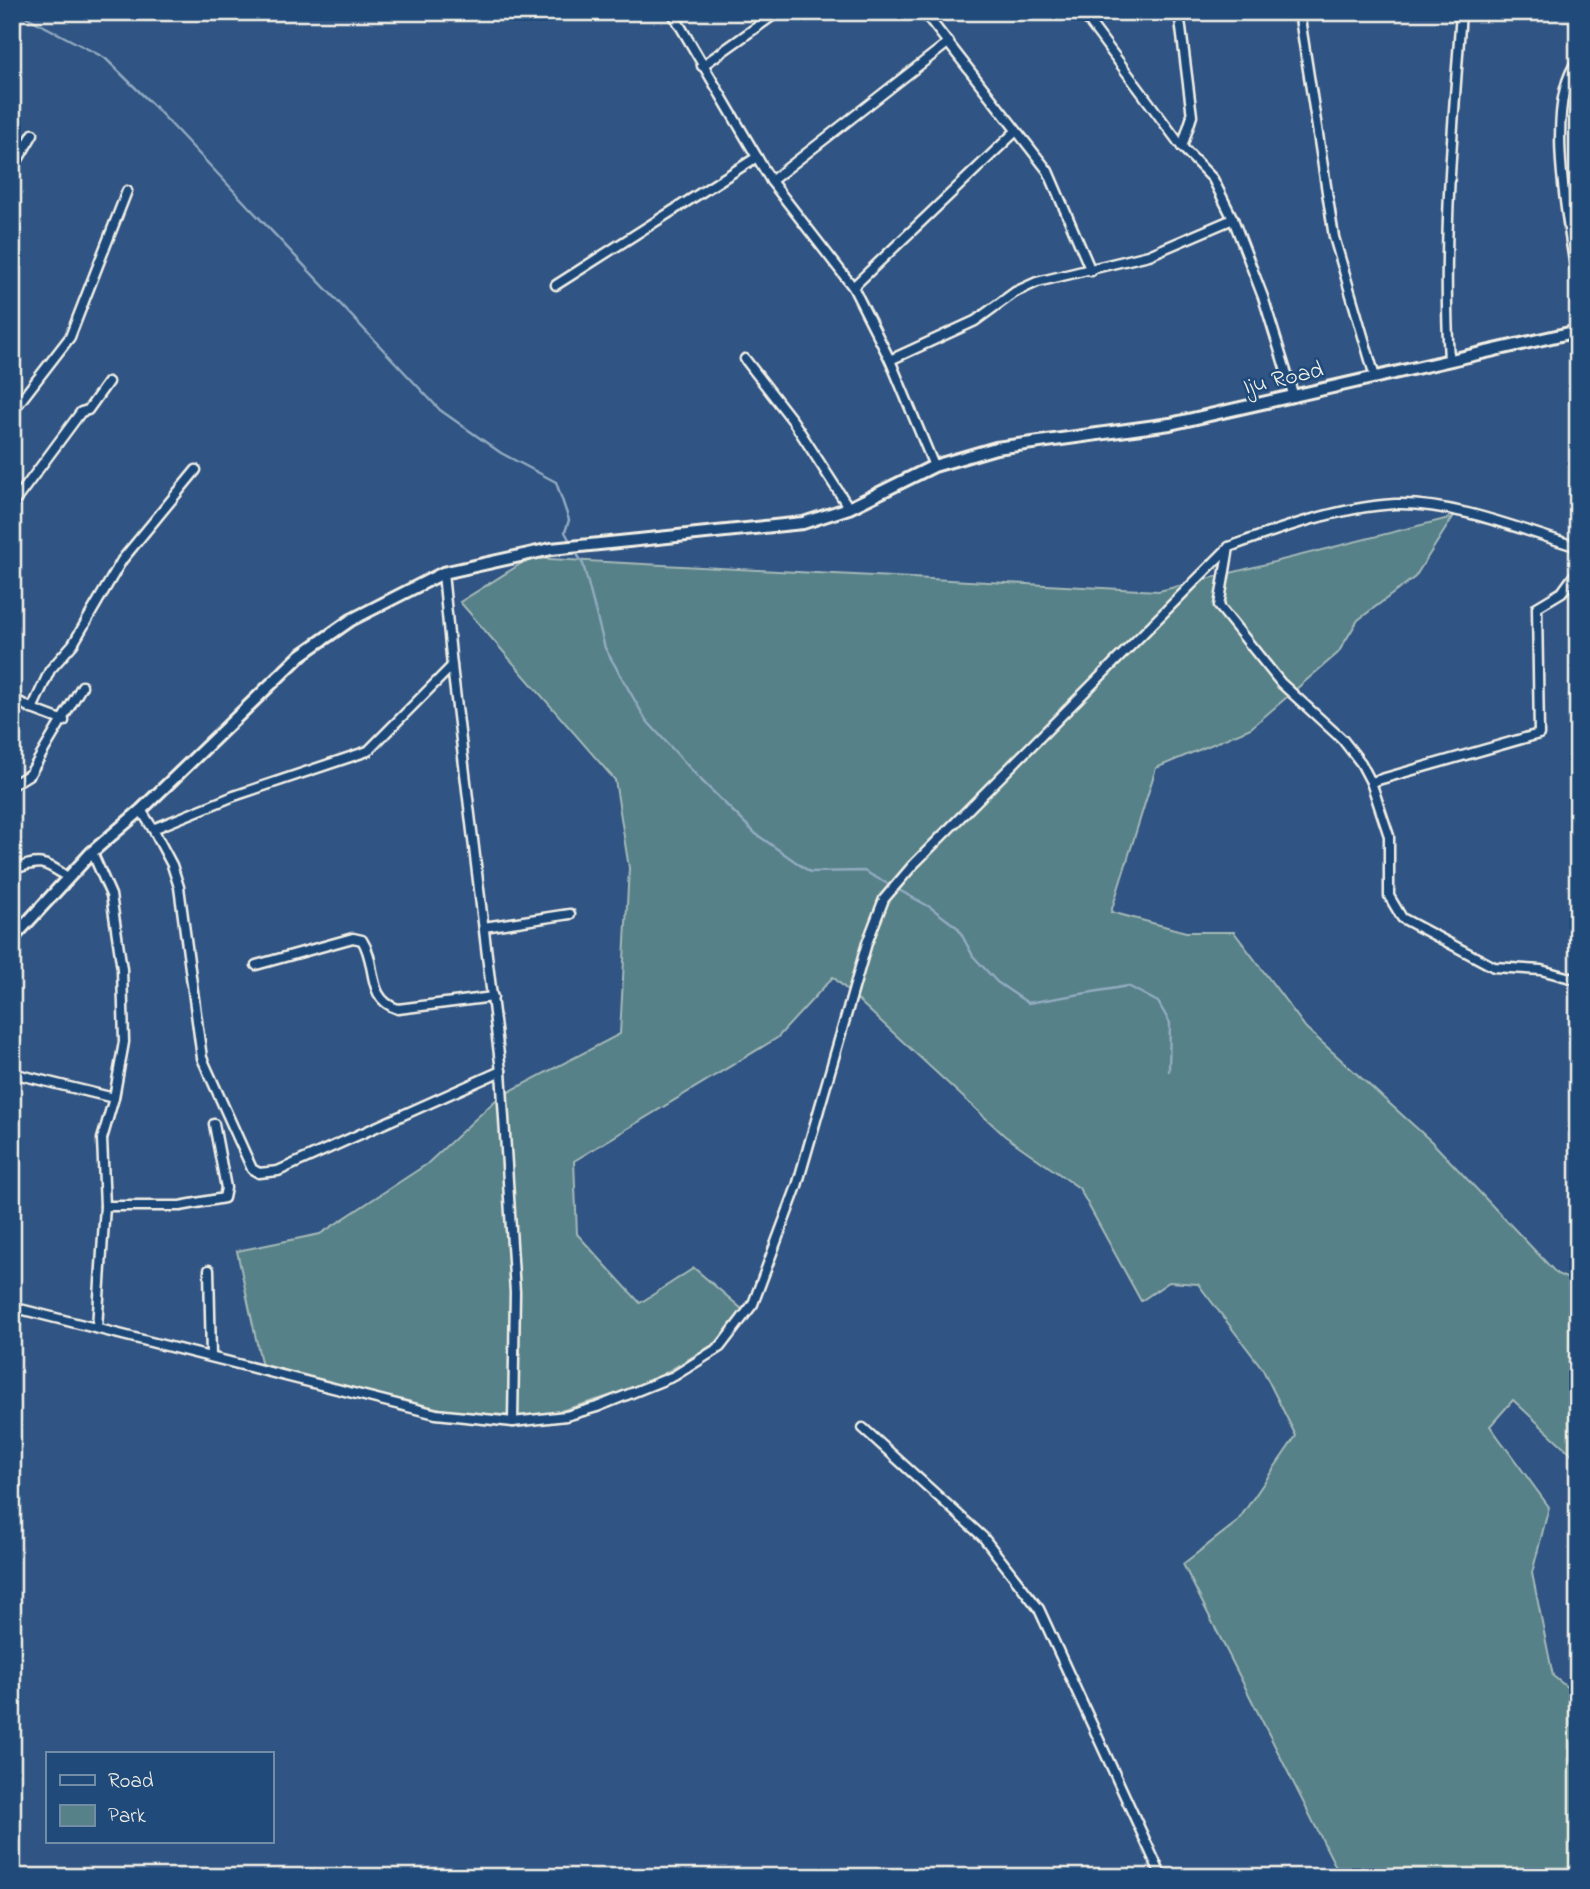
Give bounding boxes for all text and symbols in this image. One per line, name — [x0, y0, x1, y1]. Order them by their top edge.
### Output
street label: Iju Road — [1240, 353, 1328, 406]
legend — [46, 1752, 273, 1843]
text: Road — [108, 1767, 154, 1797]
text: Park — [108, 1802, 147, 1832]

